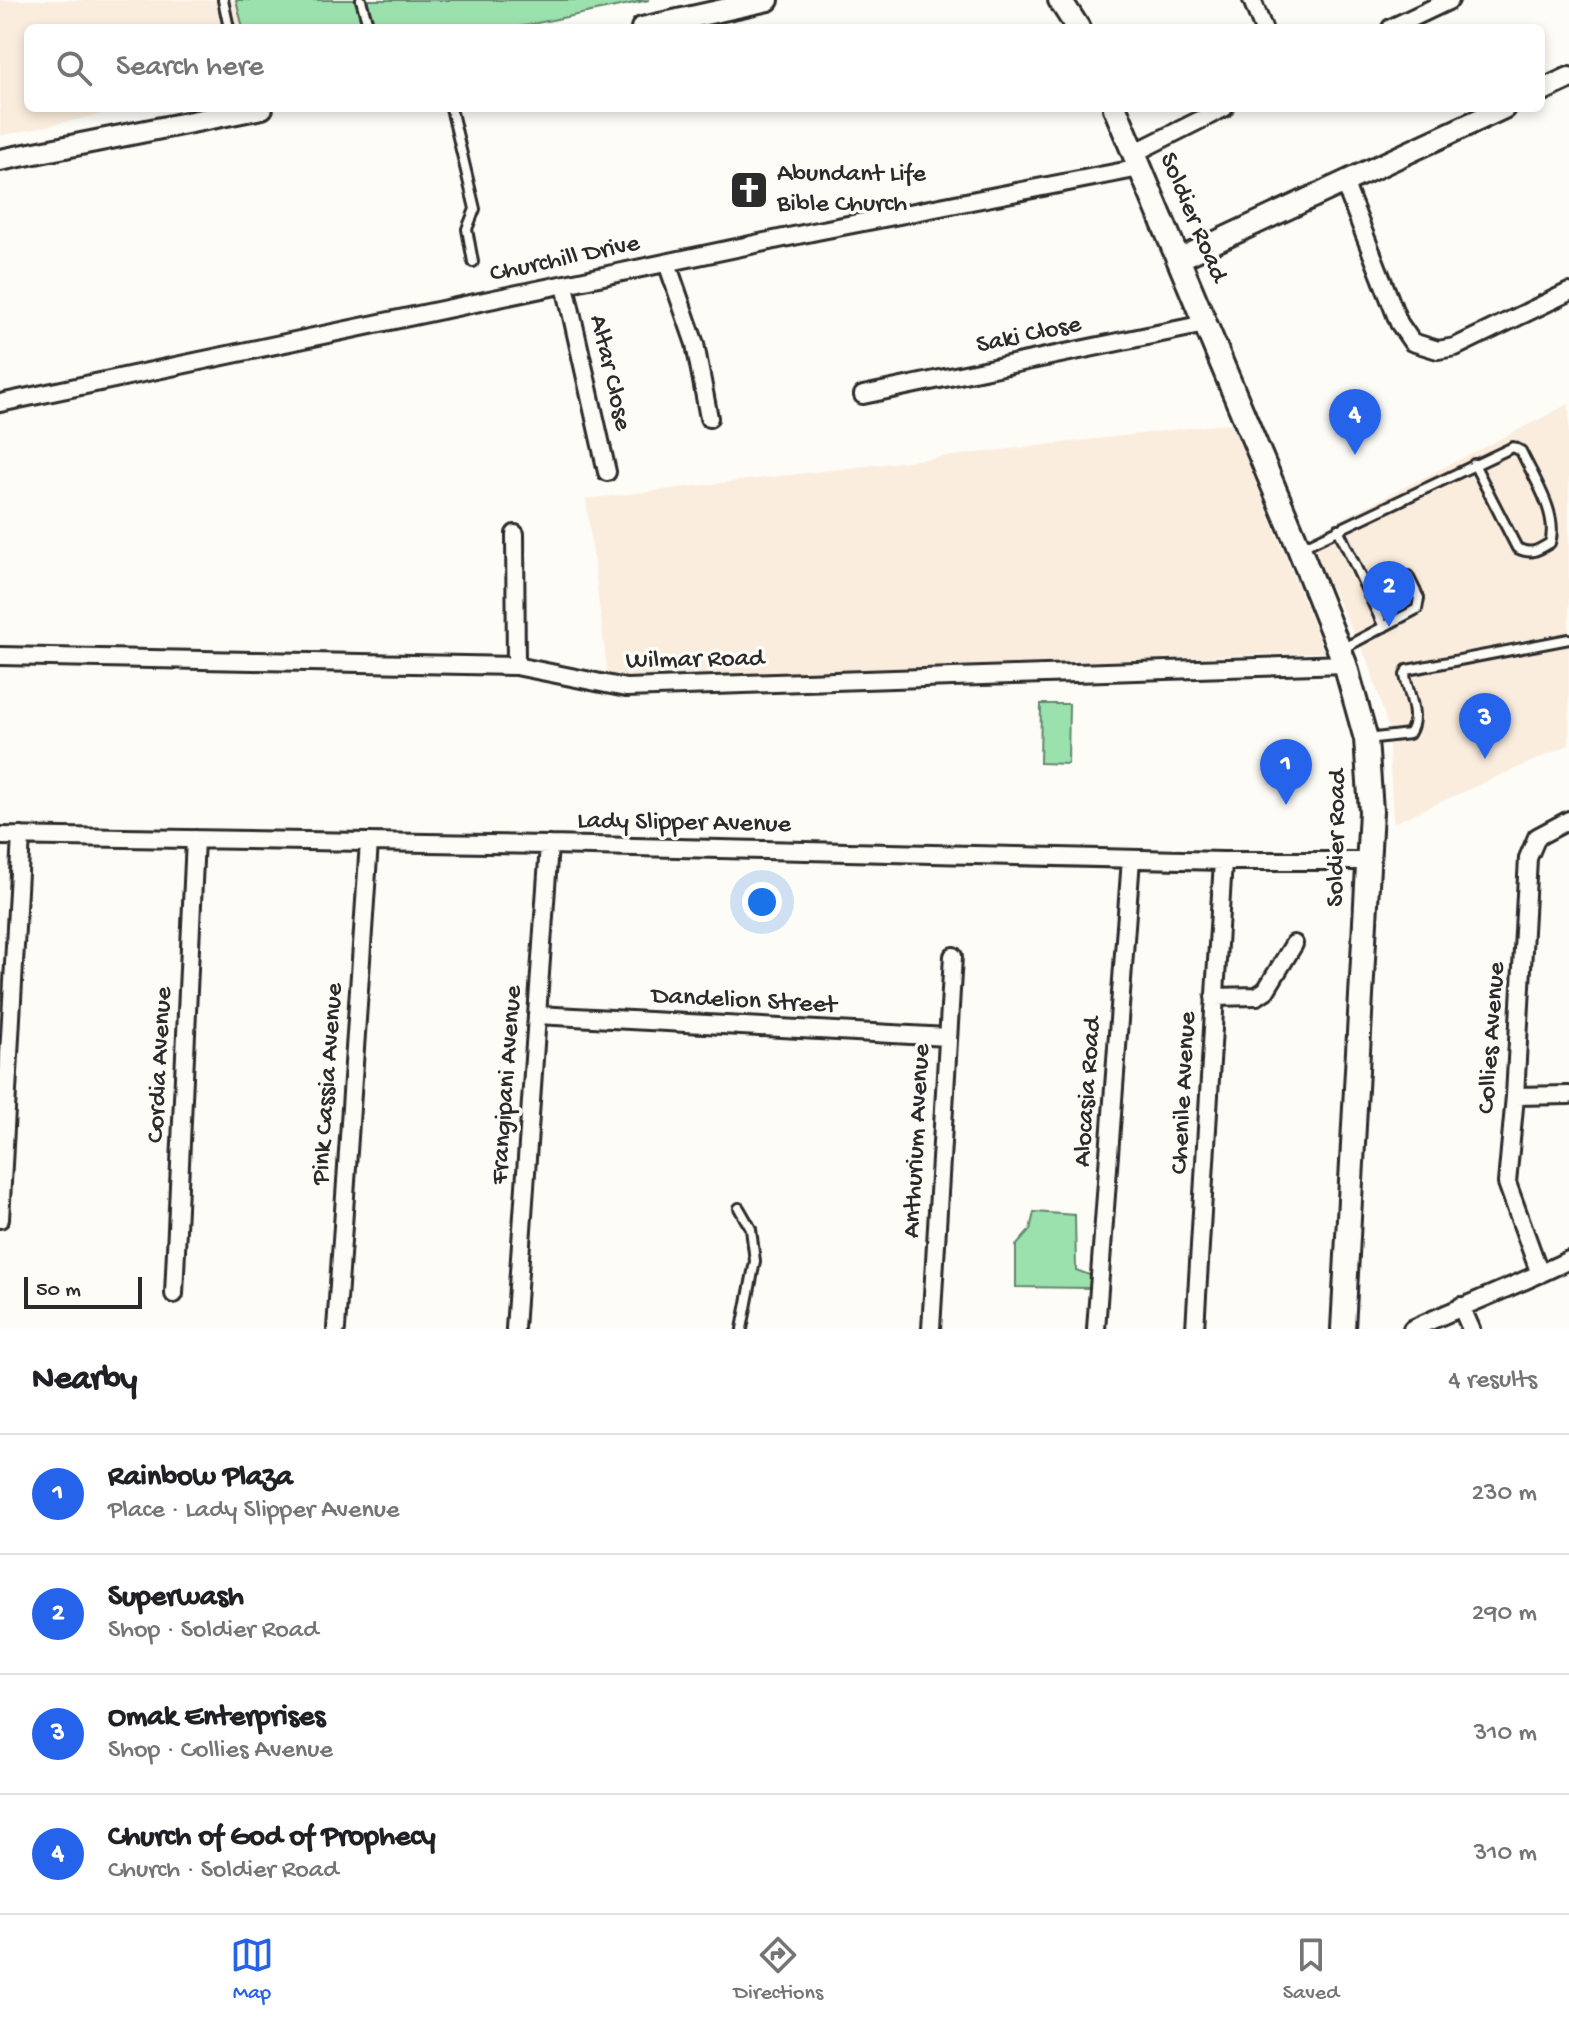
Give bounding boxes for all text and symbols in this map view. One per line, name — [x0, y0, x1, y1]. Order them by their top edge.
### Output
search box — [24, 24, 1545, 112]
icon: search — [52, 46, 96, 90]
text: Search here — [116, 51, 264, 86]
street label: Soldier Road — [1151, 149, 1234, 289]
place label: Abundant Life Bible Church — [776, 160, 927, 221]
church icon: Abundant Life Bible Church — [728, 169, 770, 211]
street label: Churchill Drive — [487, 229, 643, 291]
street label: Saki Close — [974, 310, 1085, 362]
street label: Altar Close — [581, 312, 637, 434]
pin: 4 — [1329, 389, 1381, 455]
pin: 2 — [1363, 561, 1415, 627]
street label: Wilmar Road — [625, 644, 766, 678]
pin: 3 — [1459, 693, 1511, 759]
pin: 1 — [1260, 739, 1312, 805]
street label: Soldier Road — [1321, 767, 1355, 907]
street label: Lady Slipper Avenue — [577, 807, 792, 841]
your location — [742, 882, 782, 922]
street label: Collies Avenue — [1472, 961, 1514, 1115]
street label: Pink Cassia Avenue — [306, 982, 352, 1187]
street label: Dandelion Street — [649, 982, 840, 1022]
street label: Frangipani Avenue — [486, 984, 530, 1186]
street label: Cordia Avenue — [141, 985, 181, 1144]
street label: Chenile Avenue — [1165, 1010, 1205, 1175]
street label: Alocasia Road — [1068, 1014, 1110, 1168]
street label: Anthurium Avenue — [897, 1043, 939, 1239]
scale bar — [24, 1273, 142, 1309]
text: 50 m — [36, 1278, 81, 1304]
text: Nearby — [32, 1361, 137, 1401]
text: 4 results — [1448, 1366, 1537, 1397]
text: Rainbow Plaza — [108, 1461, 293, 1496]
text: 1 — [53, 1479, 63, 1510]
text: 230 m — [1471, 1479, 1537, 1510]
text: Place · Lady Slipper Avenue — [108, 1496, 399, 1527]
text: Superwash — [108, 1581, 244, 1616]
text: 2 — [52, 1599, 64, 1630]
text: 290 m — [1472, 1599, 1537, 1630]
text: Shop · Soldier Road — [108, 1616, 319, 1647]
text: Omak Enterprises — [108, 1701, 325, 1736]
text: 3 — [51, 1719, 65, 1750]
text: 310 m — [1474, 1719, 1537, 1750]
text: Shop · Collies Avenue — [108, 1736, 333, 1767]
text: Church of God of Prophecy — [108, 1821, 435, 1856]
text: 4 — [52, 1839, 64, 1870]
text: 310 m — [1474, 1839, 1537, 1870]
text: Church · Soldier Road — [108, 1856, 338, 1887]
tab: Map — [230, 1933, 274, 2007]
tab: Directions — [734, 1933, 823, 2007]
tab: Saved — [1283, 1933, 1339, 2007]

